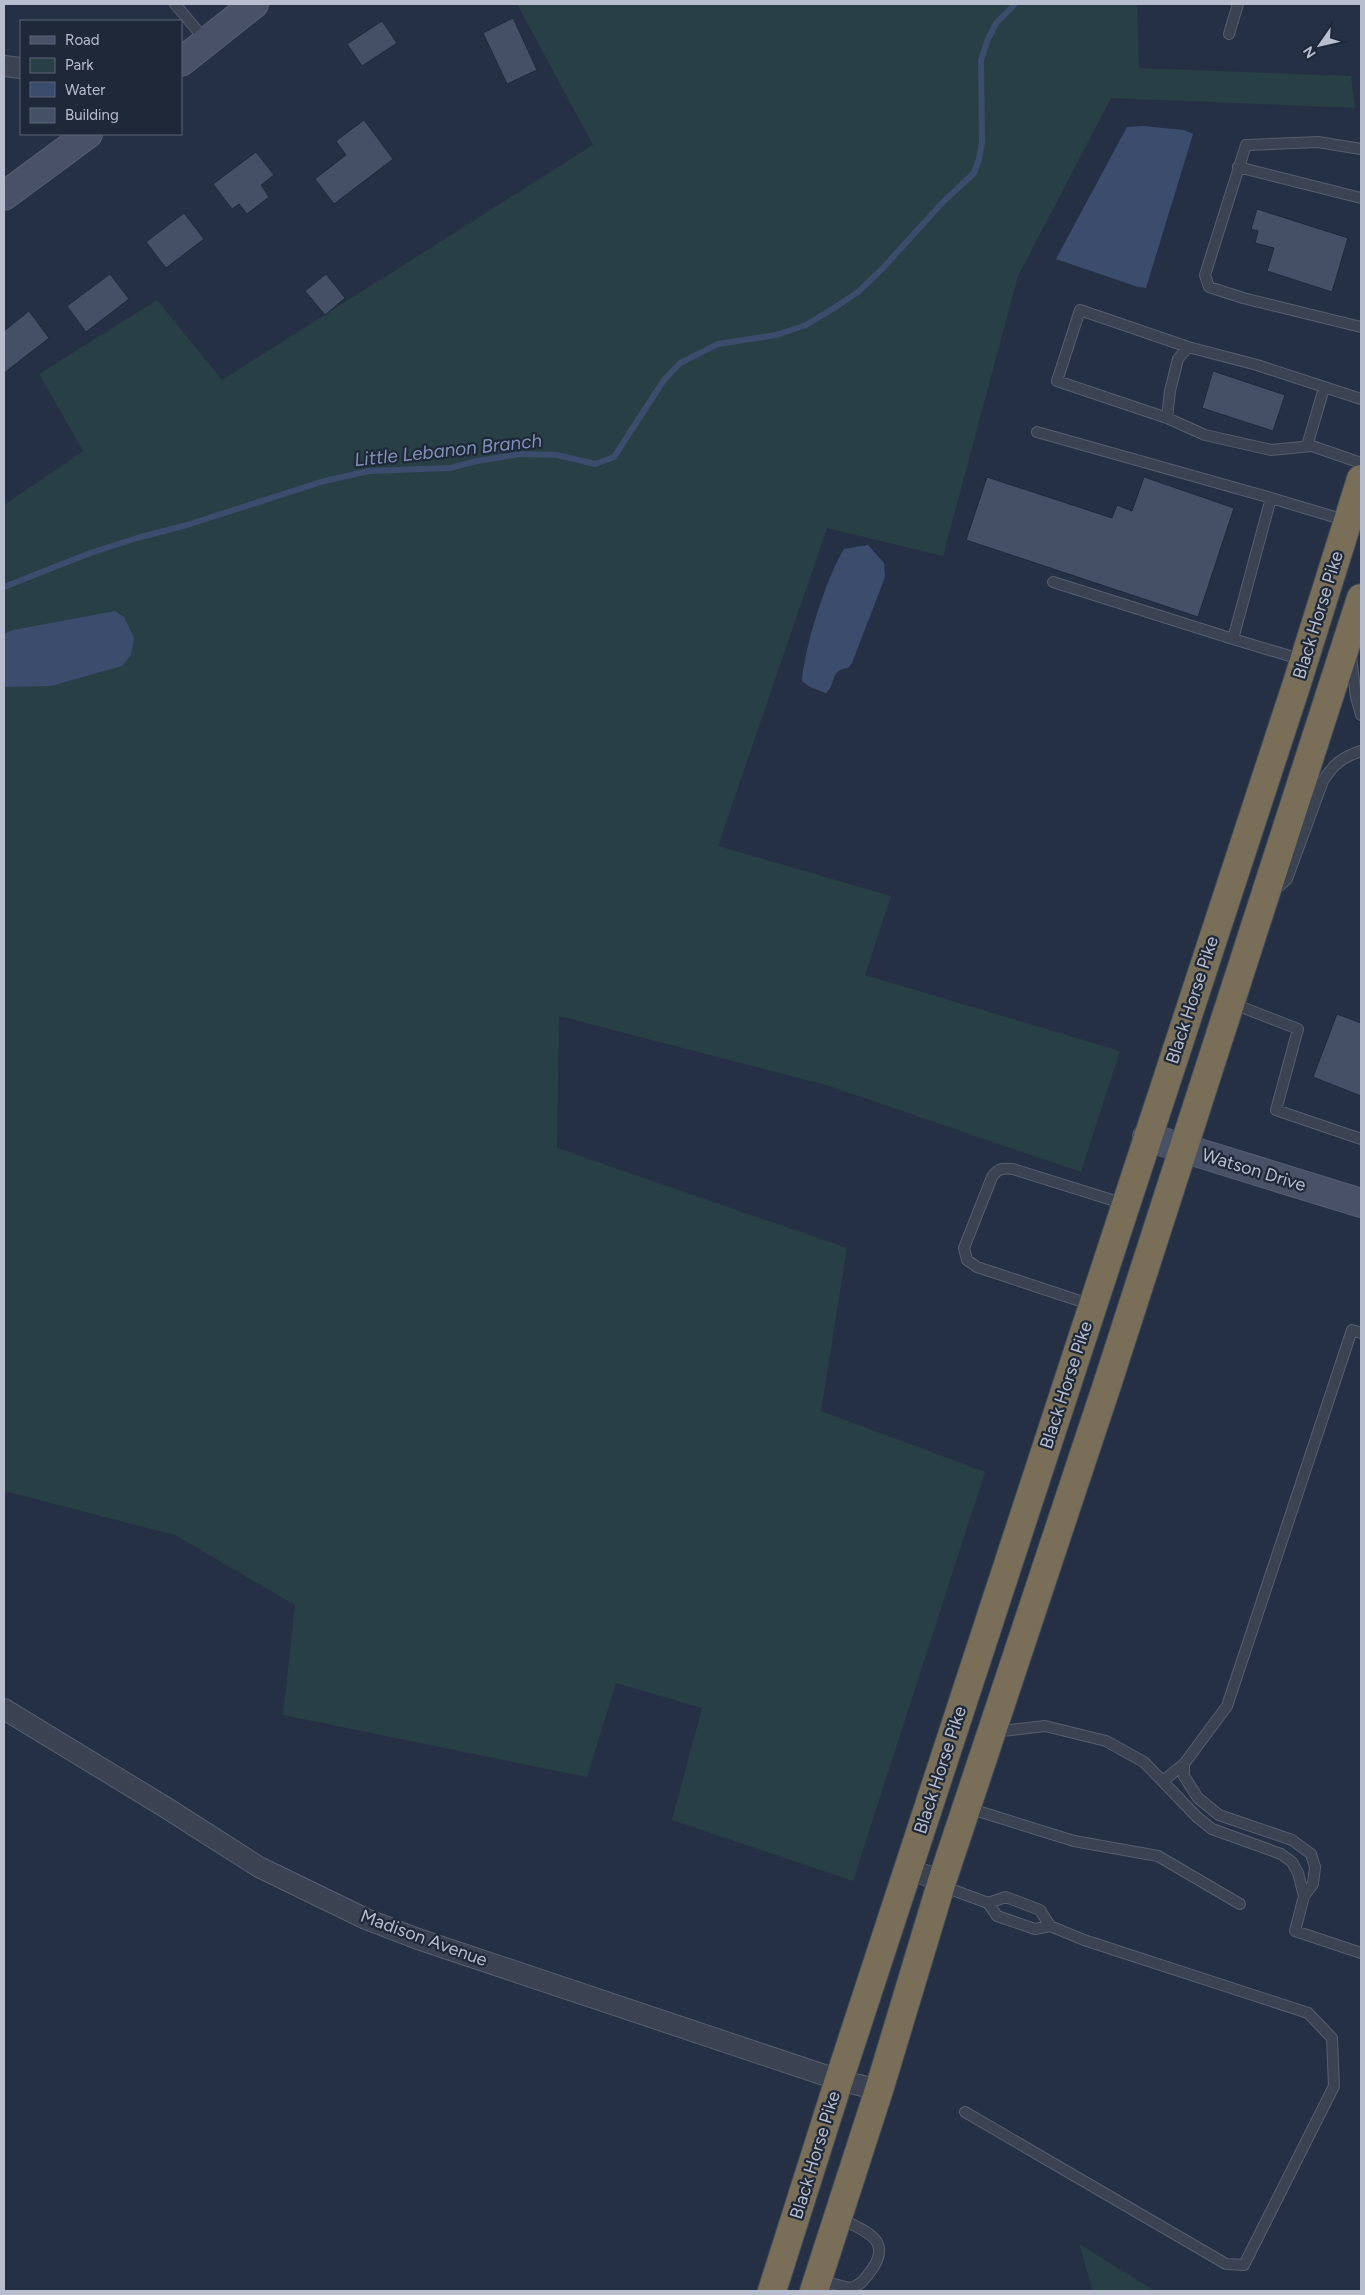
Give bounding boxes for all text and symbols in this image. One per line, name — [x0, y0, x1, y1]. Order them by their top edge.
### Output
legend — [20, 20, 182, 135]
north arrow — [1295, 20, 1345, 70]
text: Road — [65, 31, 100, 49]
text: N — [1300, 43, 1320, 61]
text: Park — [65, 56, 94, 74]
text: Water — [65, 81, 105, 99]
text: Building — [65, 106, 119, 124]
water label: Little Lebanon Branch — [353, 429, 543, 471]
street label: Black Horse Pike — [1288, 548, 1348, 682]
street label: Black Horse Pike — [1161, 933, 1223, 1067]
street label: Watson Drive — [1199, 1144, 1309, 1196]
street label: Black Horse Pike — [1035, 1318, 1097, 1452]
street label: Black Horse Pike — [909, 1703, 971, 1837]
street label: Madison Avenue — [358, 1905, 491, 1971]
street label: Black Horse Pike — [785, 2088, 845, 2222]

